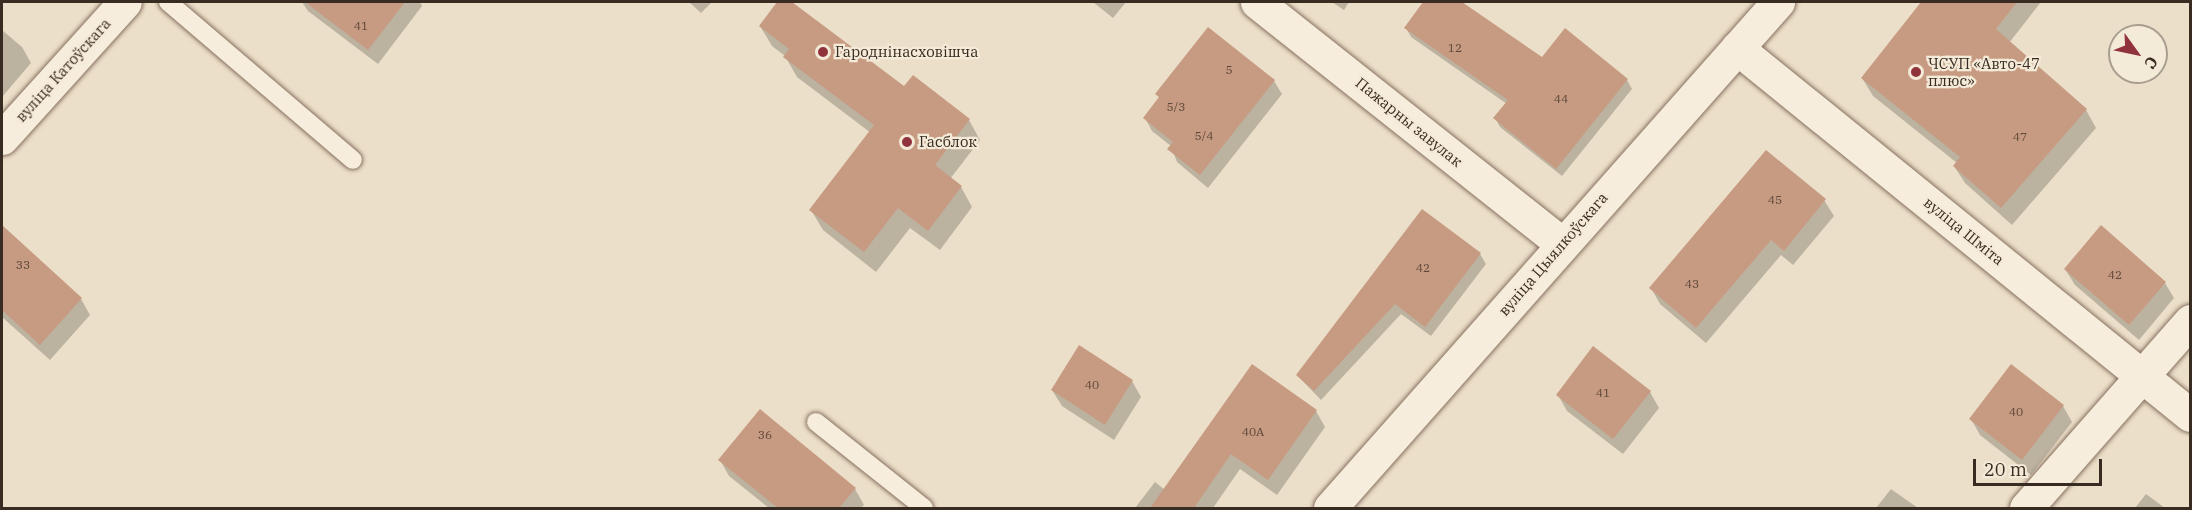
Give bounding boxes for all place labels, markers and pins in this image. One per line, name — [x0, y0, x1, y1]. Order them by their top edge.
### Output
place label: Гароднінасховішча — [835, 43, 978, 61]
marker: Гароднінасховішча — [816, 45, 830, 59]
place label: ЧСУП «Авто-47 плюс» — [1928, 54, 2040, 89]
marker: ЧСУП «Авто-47 плюс» — [1909, 65, 1923, 79]
place label: Гасблок — [919, 133, 977, 151]
marker: Гасблок — [900, 135, 914, 149]

